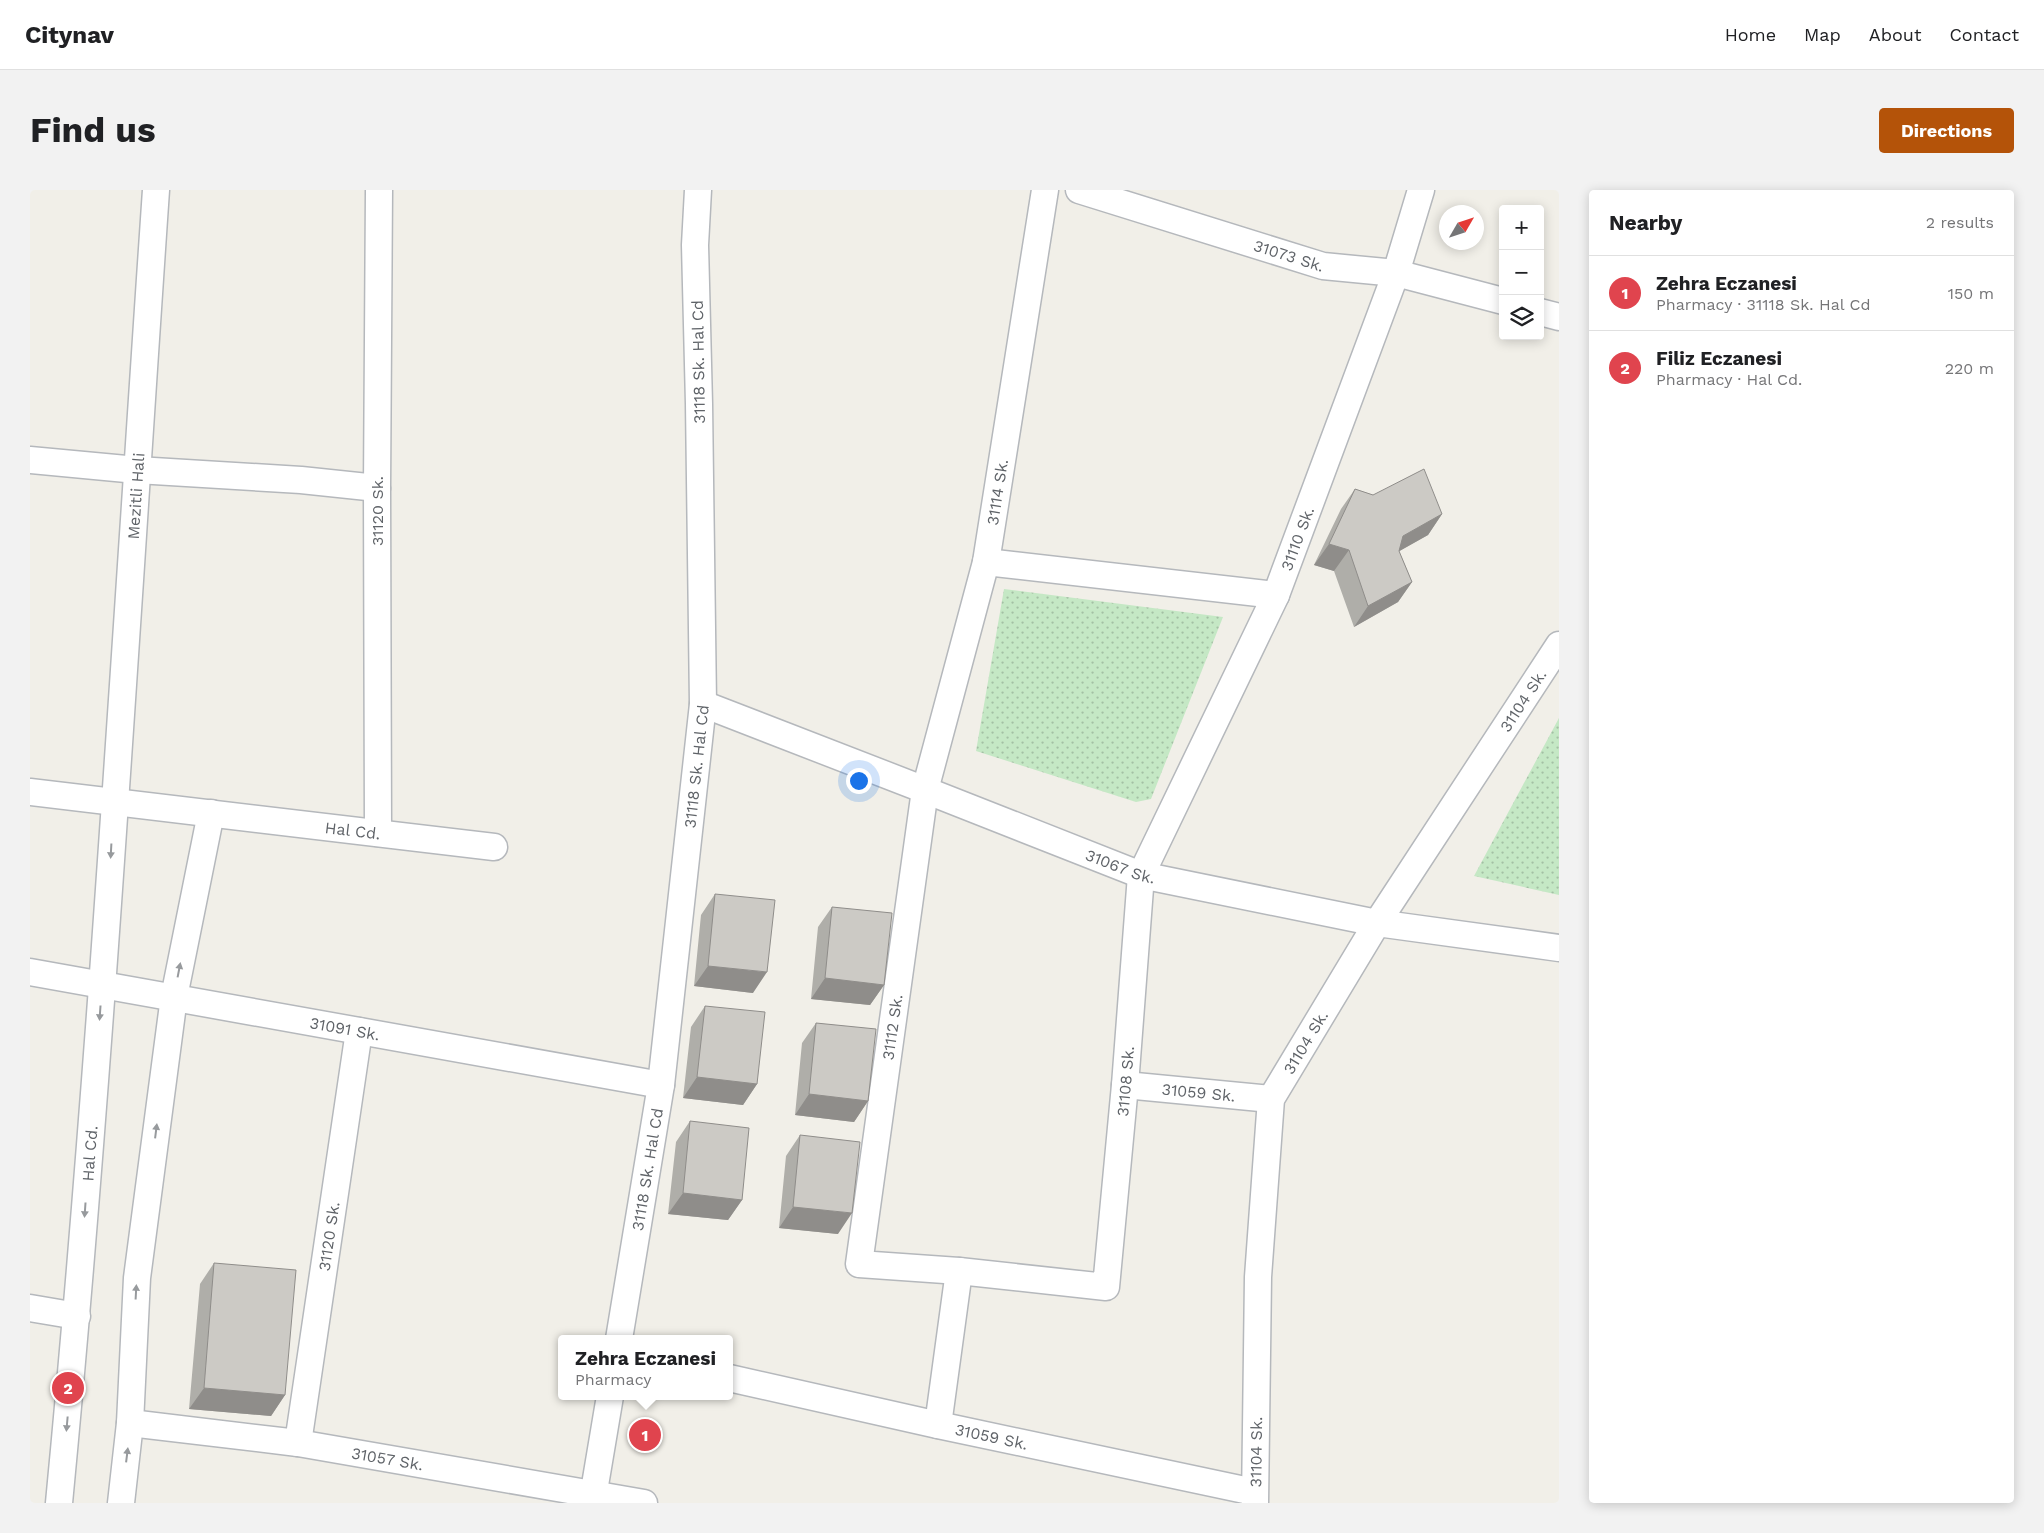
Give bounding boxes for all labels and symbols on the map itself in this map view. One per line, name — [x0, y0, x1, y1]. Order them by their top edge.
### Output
north arrow — [1439, 205, 1484, 250]
street label: 31073 Sk. — [1251, 236, 1326, 276]
street label: 31118 Sk. Hal Cd — [688, 300, 709, 424]
street label: Mezitli Hali — [124, 452, 148, 540]
street label: 31114 Sk. — [983, 458, 1012, 527]
street label: 31120 Sk. — [368, 476, 387, 546]
street label: 31110 Sk. — [1277, 504, 1318, 573]
street label: 31104 Sk. — [1496, 666, 1550, 735]
street label: 31118 Sk. Hal Cd — [680, 704, 713, 829]
your location — [846, 768, 872, 794]
street label: Hal Cd. — [324, 818, 382, 843]
one-way arrow — [106, 843, 114, 859]
street label: 31067 Sk. — [1083, 845, 1157, 888]
one-way arrow — [175, 963, 183, 978]
street label: 31112 Sk. — [878, 993, 907, 1061]
one-way arrow — [96, 1006, 104, 1022]
street label: 31104 Sk. — [1279, 1007, 1332, 1077]
street label: 31091 Sk. — [308, 1013, 381, 1044]
street label: 31108 Sk. — [1113, 1045, 1138, 1117]
street label: 31059 Sk. — [1161, 1080, 1236, 1106]
street label: 31118 Sk. Hal Cd — [628, 1107, 667, 1232]
one-way arrow — [152, 1123, 160, 1139]
street label: Hal Cd. — [78, 1125, 102, 1182]
street label: 31120 Sk. — [315, 1200, 344, 1272]
one-way arrow — [81, 1203, 89, 1219]
one-way arrow — [133, 1284, 141, 1300]
pin: 2 — [52, 1369, 84, 1407]
pin: 1 — [629, 1416, 661, 1454]
one-way arrow — [63, 1417, 71, 1433]
street label: 31104 Sk. — [1246, 1417, 1266, 1487]
street label: 31059 Sk. — [953, 1420, 1030, 1454]
street label: 31057 Sk. — [350, 1443, 425, 1475]
one-way arrow — [123, 1446, 131, 1462]

